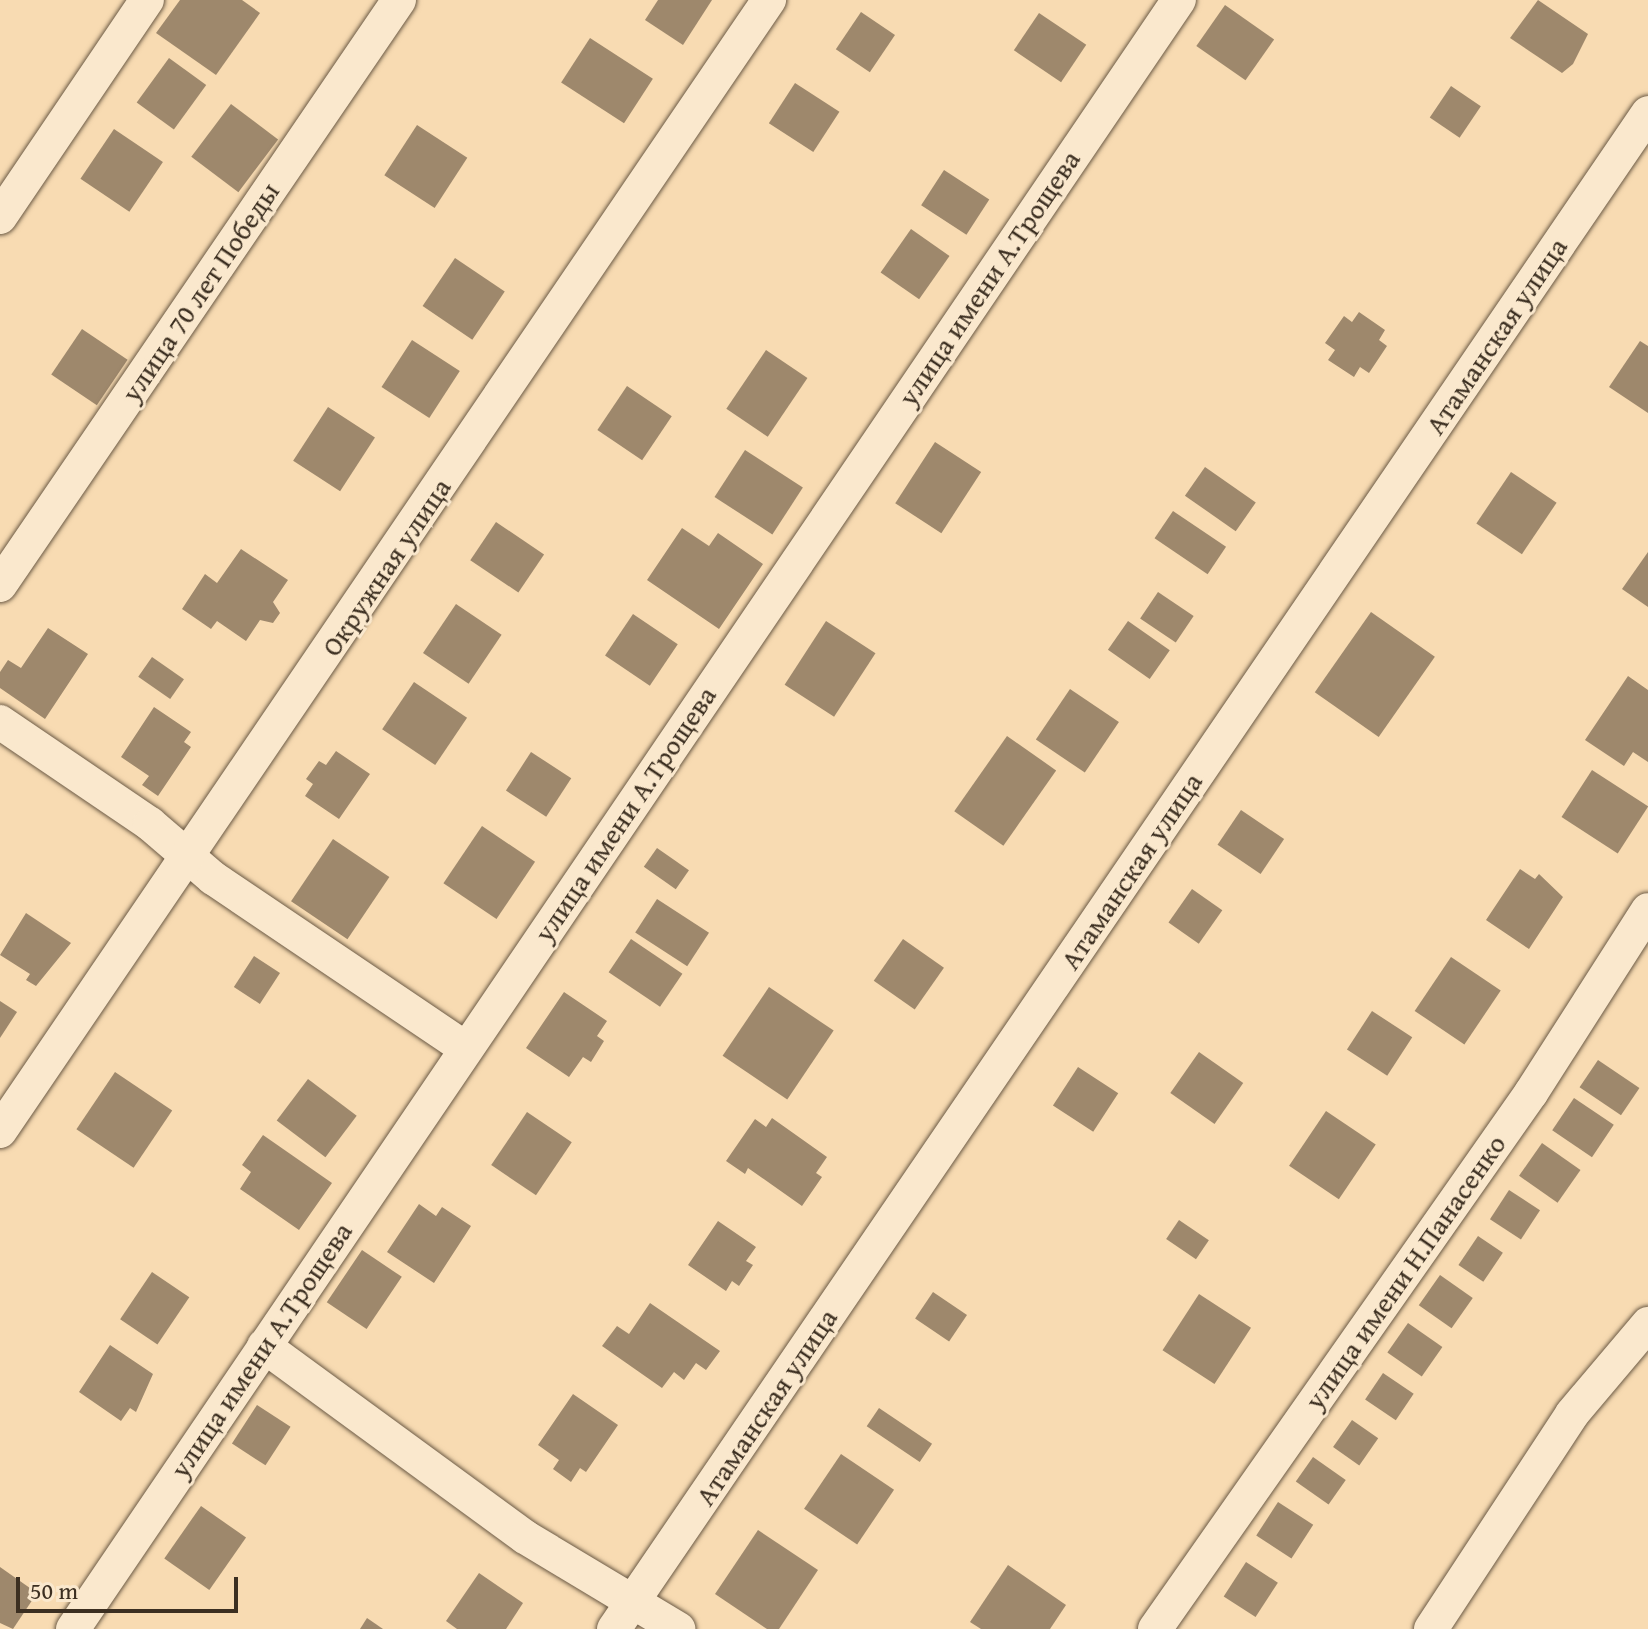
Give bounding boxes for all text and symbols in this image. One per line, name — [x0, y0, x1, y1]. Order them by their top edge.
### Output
street label: улица имени А.Трощева — [891, 144, 1087, 412]
street label: улица 70 лет Победы — [114, 176, 286, 408]
street label: Атаманская улица — [1418, 231, 1574, 441]
street label: Окружная улица — [314, 472, 458, 662]
street label: улица имени А.Трощева — [527, 680, 723, 948]
street label: Атаманская улица — [1053, 766, 1209, 976]
street label: улица имени Н.Панасенко — [1297, 1128, 1513, 1416]
street label: улица имени А.Трощева — [163, 1216, 359, 1484]
street label: Атаманская улица — [688, 1302, 844, 1512]
scale bar — [20, 1561, 242, 1611]
text: 50 m — [30, 1573, 78, 1608]

